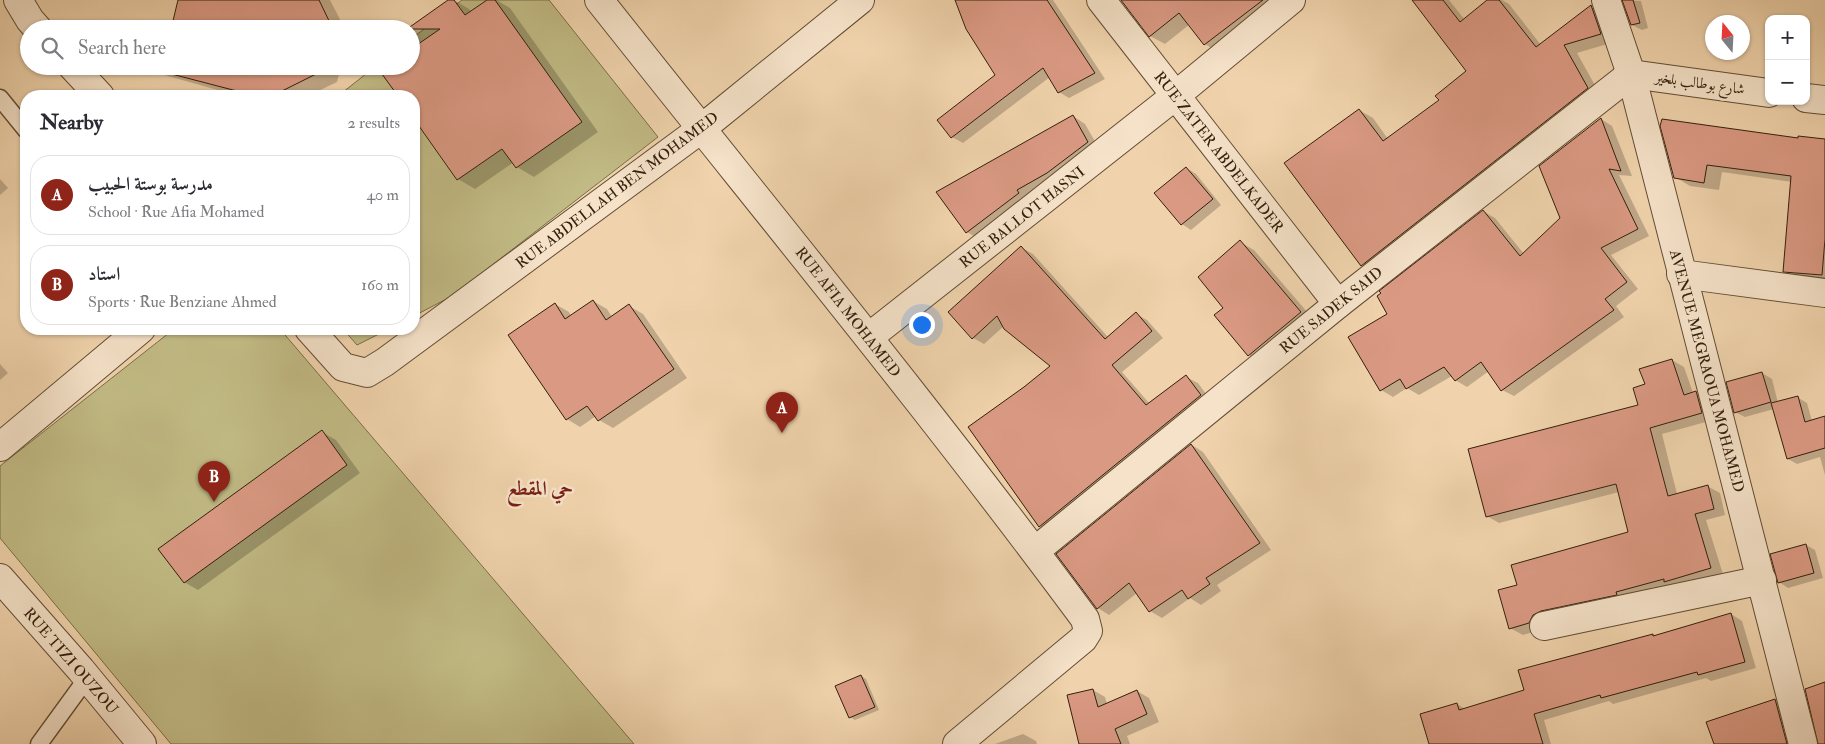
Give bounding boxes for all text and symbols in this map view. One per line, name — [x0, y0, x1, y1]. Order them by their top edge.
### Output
north arrow — [1705, 15, 1750, 60]
map controls — [1765, 15, 1810, 105]
button: + — [1765, 15, 1810, 60]
search box — [20, 20, 420, 75]
icon: search — [38, 34, 66, 62]
text: Search here — [78, 36, 166, 60]
button: − — [1765, 60, 1810, 105]
street label: RUE ZATER ABDELKADER — [1150, 68, 1288, 238]
street label: شارع بوطالب بلخير — [1652, 68, 1746, 102]
street label: RUE ABDELLAH BEN MOHAMED — [512, 108, 722, 273]
text: Nearby — [40, 109, 103, 136]
text: 2 results — [347, 113, 400, 133]
street label: RUE BALLOT HASNI — [956, 162, 1089, 272]
text: مدرسة بوستة الحبيب — [88, 172, 213, 196]
text: A — [52, 185, 62, 205]
text: 40 m — [366, 185, 399, 205]
text: School · Rue Afia Mohamed — [88, 202, 264, 222]
street label: RUE AFIA MOHAMED — [791, 243, 904, 381]
street label: AVENUE MEGRAOUA MOHAMED — [1665, 247, 1748, 495]
text: استاد — [88, 262, 120, 286]
street label: RUE SADEK SAID — [1276, 263, 1387, 358]
text: B — [52, 275, 62, 295]
text: 160 m — [361, 275, 399, 295]
text: Sports · Rue Benziane Ahmed — [88, 292, 277, 312]
your location — [909, 312, 935, 338]
pin: A — [766, 392, 798, 433]
pin: B — [198, 461, 230, 502]
district label: حي المقطع — [507, 476, 573, 507]
street label: RUE TIZI OUZOU — [19, 604, 122, 719]

